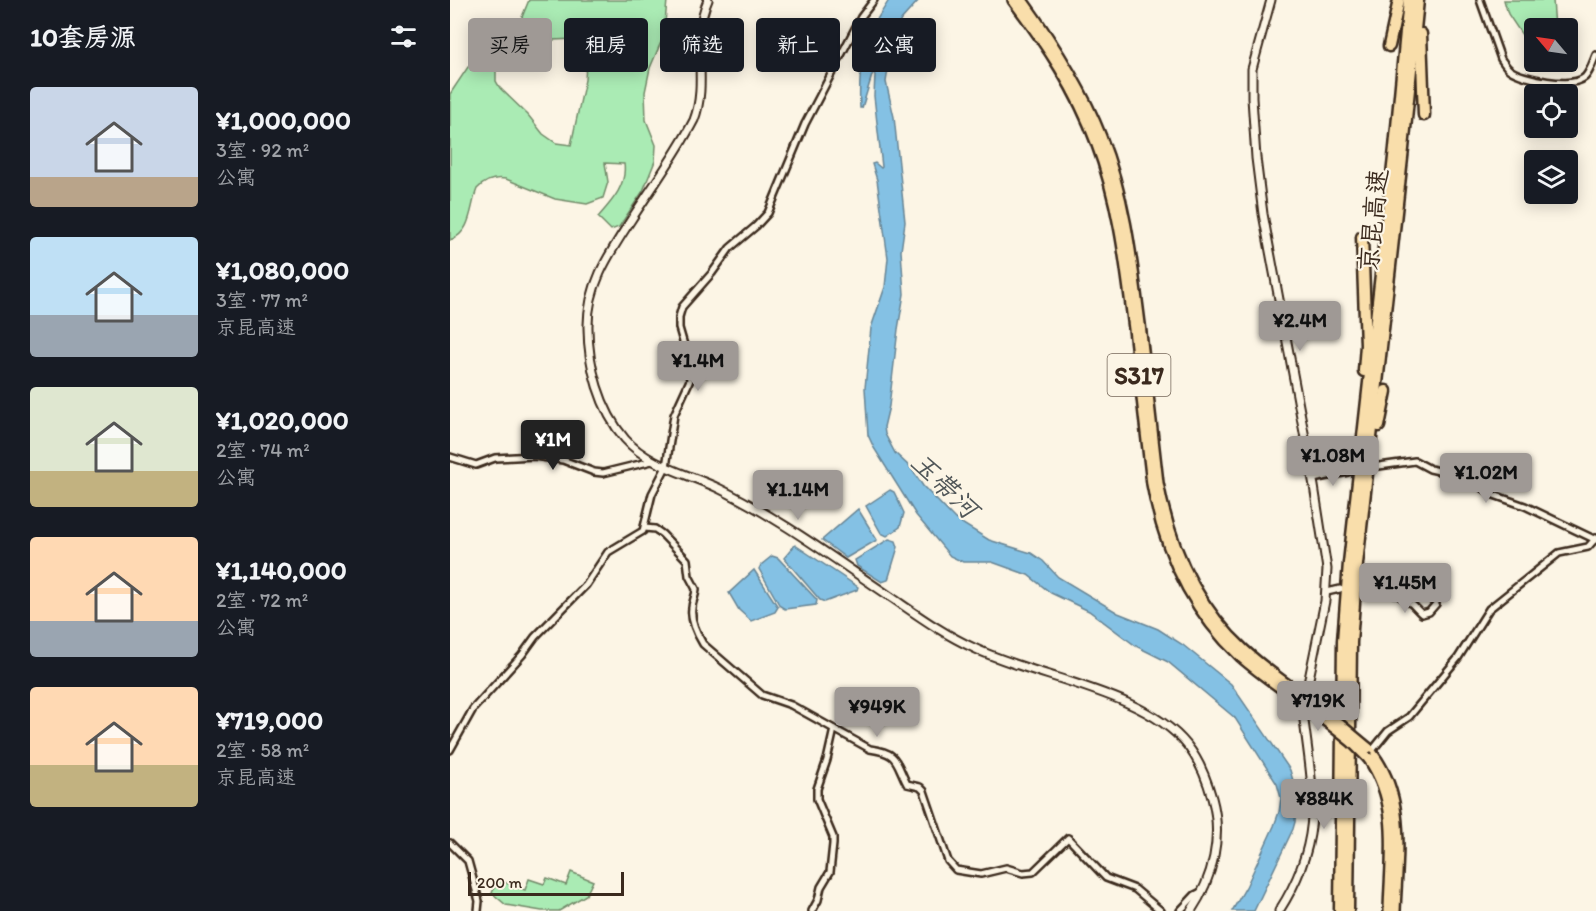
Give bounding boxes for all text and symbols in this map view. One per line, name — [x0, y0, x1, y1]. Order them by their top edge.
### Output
chip: 买房 — [468, 18, 552, 72]
chip: 租房 — [564, 18, 648, 72]
chip: 筛选 — [660, 18, 744, 72]
chip: 新上 — [756, 18, 840, 72]
chip: 公寓 — [852, 18, 936, 72]
north arrow — [1524, 18, 1578, 72]
map controls — [1524, 18, 1578, 204]
icon: filters — [387, 20, 420, 53]
text: 10套房源 — [30, 21, 136, 53]
button: locate — [1524, 84, 1578, 138]
text: ¥1,000,000 — [216, 104, 351, 136]
icon: home — [78, 111, 150, 183]
text: 3室 · 92 m² — [216, 138, 309, 162]
button: layers — [1524, 150, 1578, 204]
text: 公寓 — [216, 165, 256, 189]
street label: 京昆高速 — [1352, 167, 1394, 273]
text: ¥1,080,000 — [216, 254, 349, 286]
icon: home — [78, 261, 150, 333]
text: 3室 · 77 m² — [216, 288, 308, 312]
pin: ¥2.4M — [1258, 301, 1342, 352]
text: ¥2.4M — [1273, 308, 1327, 332]
text: 京昆高速 — [216, 315, 296, 339]
pin: ¥1.4M — [656, 341, 740, 392]
text: ¥1.4M — [671, 348, 725, 372]
road number: S317 — [1108, 354, 1170, 396]
text: ¥1,020,000 — [216, 404, 349, 436]
icon: home — [78, 411, 150, 483]
pin: ¥1M — [524, 420, 582, 471]
text: ¥1M — [535, 427, 571, 451]
pin: ¥1.08M — [1284, 436, 1382, 487]
text: 2室 · 74 m² — [216, 438, 310, 462]
text: ¥1.08M — [1301, 443, 1365, 467]
water label: 玉带河 — [904, 445, 988, 528]
pin: ¥1.02M — [1437, 453, 1535, 504]
text: ¥1.02M — [1454, 460, 1518, 484]
text: 公寓 — [216, 465, 256, 489]
pin: ¥1.14M — [749, 470, 847, 521]
text: ¥1.14M — [767, 477, 829, 501]
text: ¥1,140,000 — [216, 554, 347, 586]
icon: home — [78, 561, 150, 633]
pin: ¥1.45M — [1356, 563, 1454, 614]
text: ¥1.45M — [1373, 570, 1437, 594]
text: 2室 · 72 m² — [216, 588, 308, 612]
text: 公寓 — [216, 615, 256, 639]
pin: ¥719K — [1276, 681, 1360, 732]
pin: ¥949K — [835, 687, 919, 738]
text: ¥719K — [1291, 688, 1345, 712]
text: ¥949K — [849, 694, 905, 718]
text: ¥719,000 — [216, 704, 323, 736]
icon: home — [78, 711, 150, 783]
text: 2室 · 58 m² — [216, 738, 309, 762]
text: 京昆高速 — [216, 765, 296, 789]
pin: ¥884K — [1282, 779, 1366, 830]
text: ¥884K — [1295, 786, 1353, 810]
scale bar — [468, 869, 624, 896]
text: 200 m — [477, 873, 522, 892]

